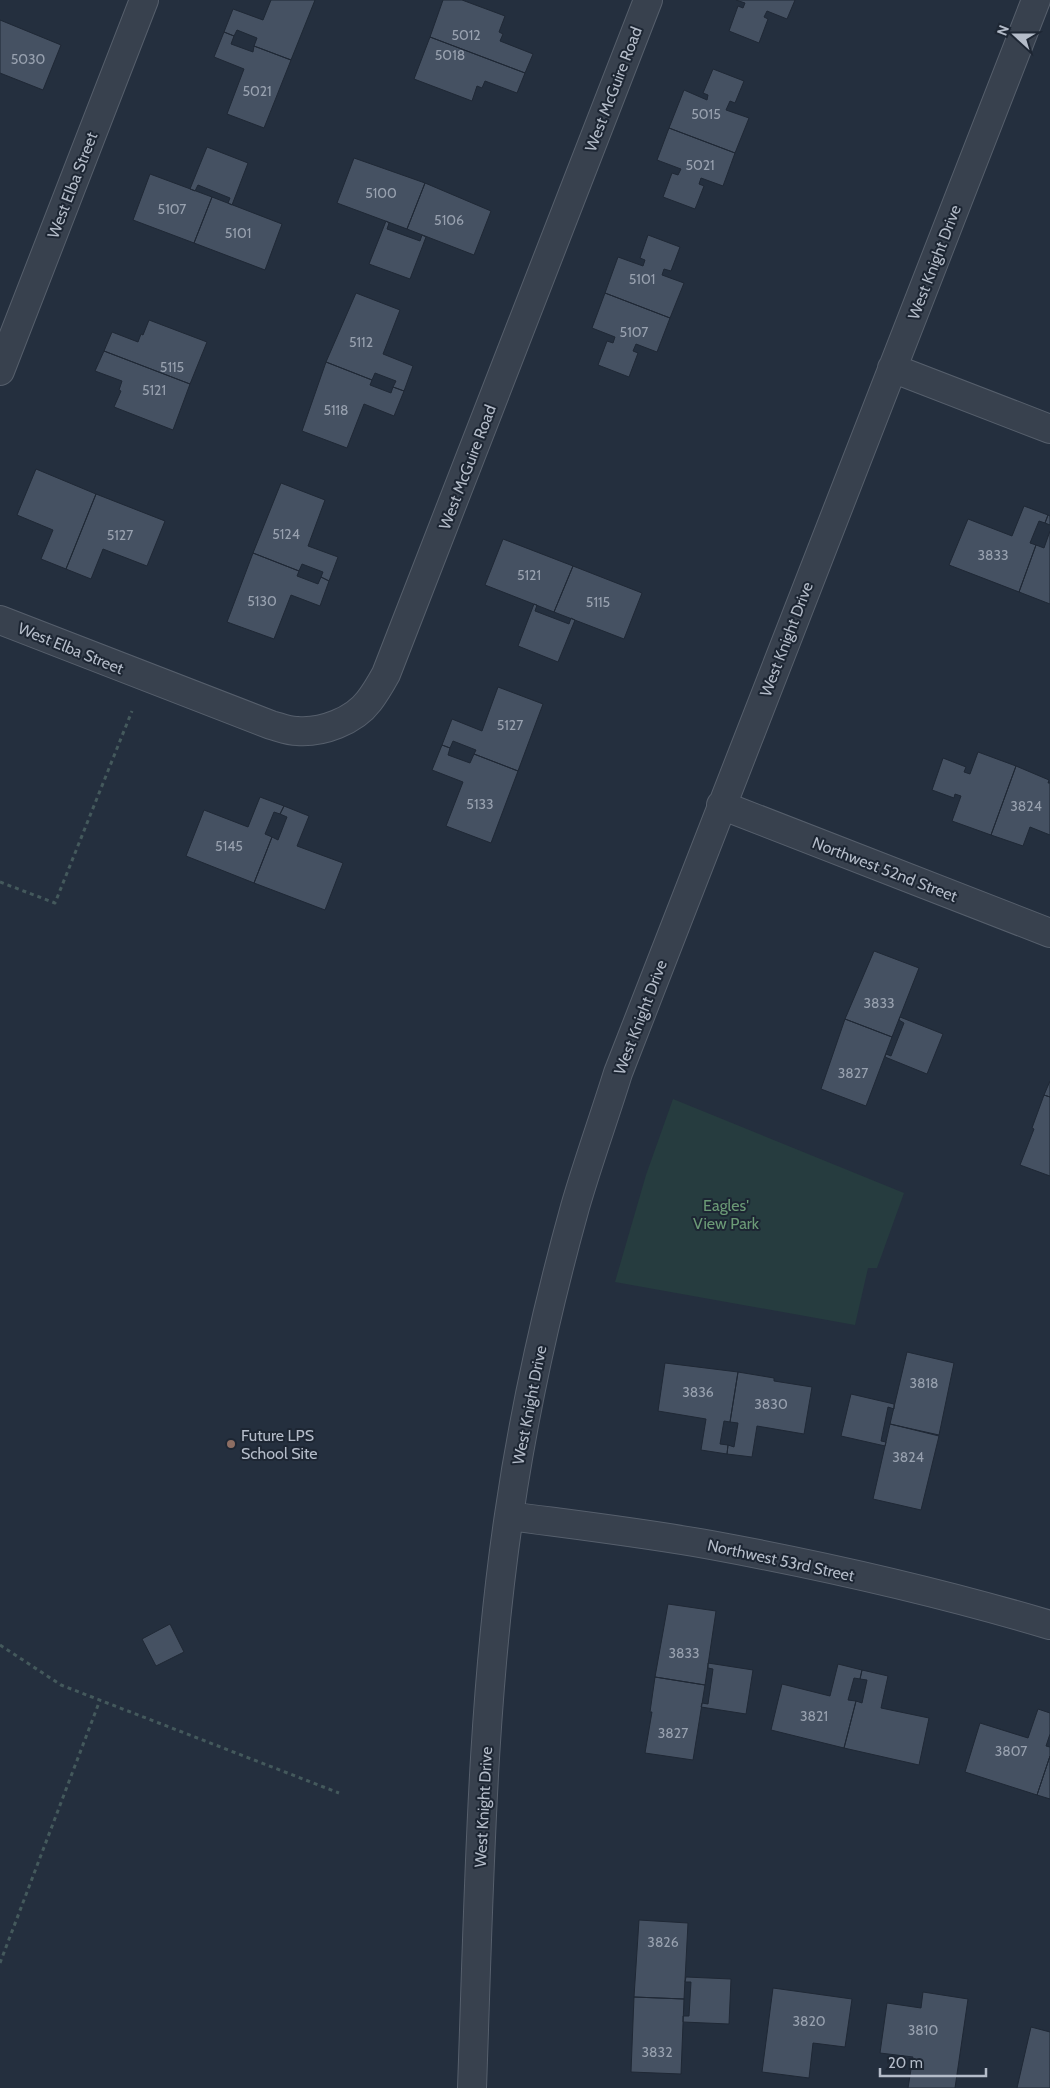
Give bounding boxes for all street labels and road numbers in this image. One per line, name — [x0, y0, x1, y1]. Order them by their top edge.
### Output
street label: West McGuire Road — [581, 24, 646, 154]
street label: West Elba Street — [43, 129, 102, 241]
street label: West Knight Drive — [904, 202, 965, 322]
street label: West McGuire Road — [435, 402, 500, 532]
street label: West Knight Drive — [756, 579, 817, 699]
street label: West Elba Street — [15, 619, 127, 679]
street label: Northwest 52nd Street — [810, 833, 961, 906]
street label: West Knight Drive — [610, 957, 671, 1077]
street label: West Knight Drive — [509, 1344, 550, 1466]
street label: Northwest 53rd Street — [706, 1536, 857, 1585]
street label: West Knight Drive — [471, 1746, 496, 1868]

